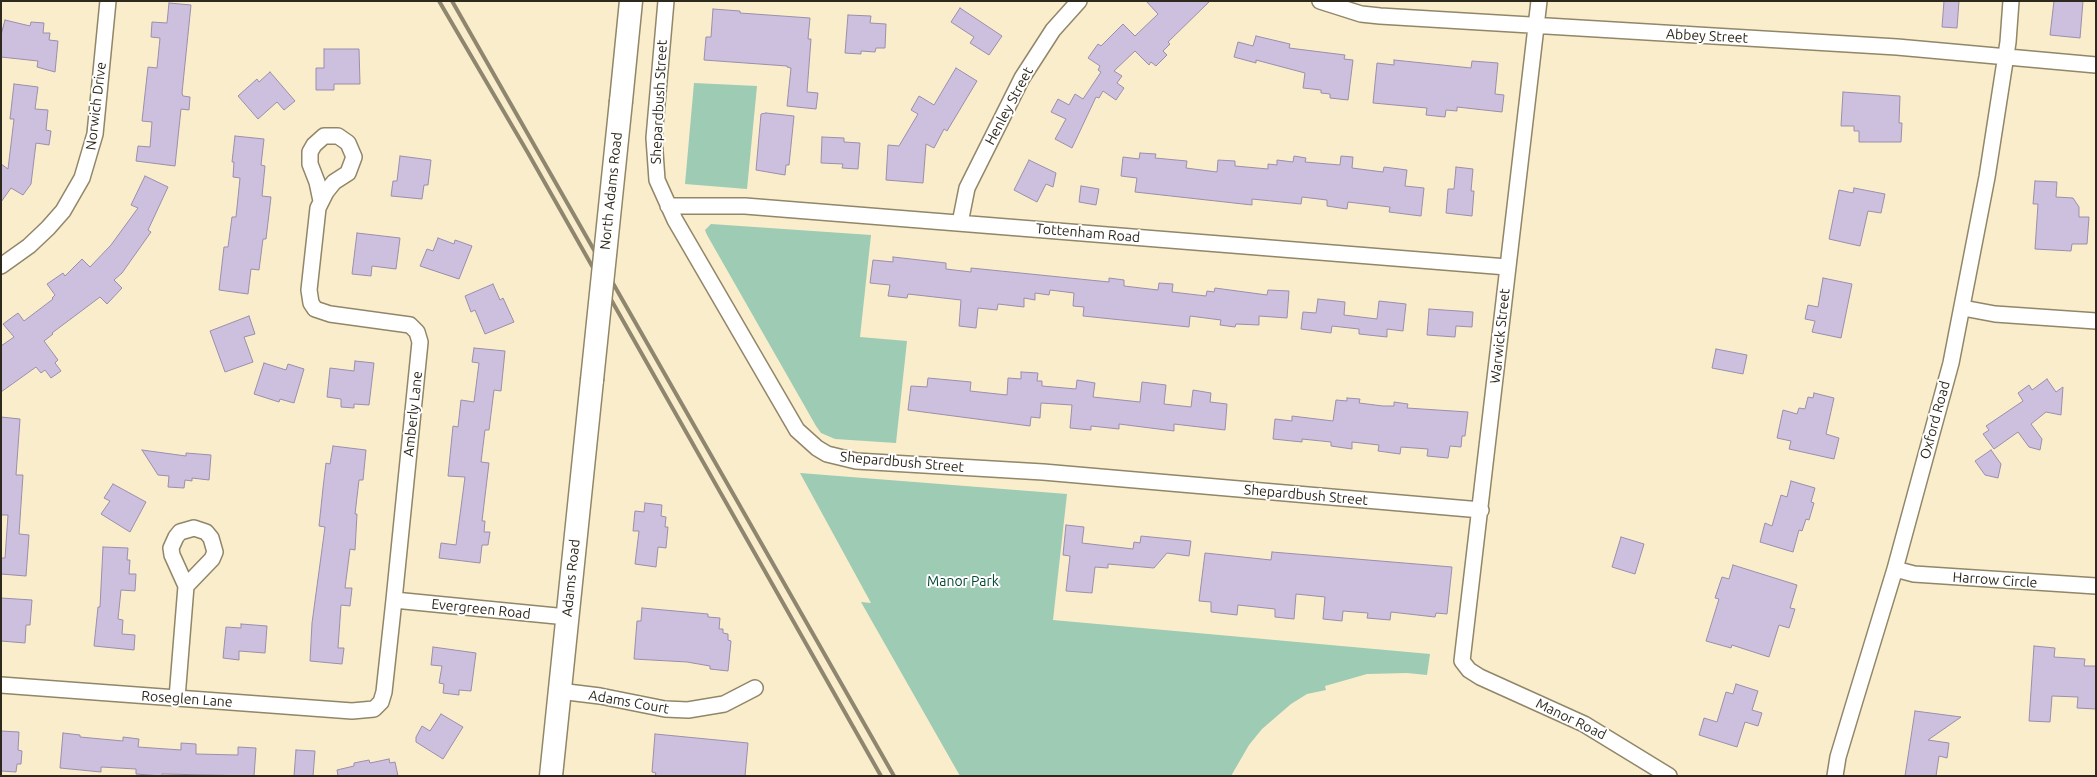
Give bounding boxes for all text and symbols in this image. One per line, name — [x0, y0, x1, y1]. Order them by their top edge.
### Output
street label: Abbey Street — [1665, 25, 1749, 47]
street label: Shepardbush Street — [647, 39, 671, 165]
street label: Norwich Drive — [82, 61, 110, 151]
street label: Henley Street — [981, 64, 1037, 148]
street label: North Adams Road — [596, 131, 626, 251]
street label: Tottenham Road — [1035, 220, 1141, 246]
street label: Warwick Street — [1487, 288, 1513, 384]
street label: Amberly Lane — [400, 370, 426, 458]
street label: Oxford Road — [1916, 379, 1954, 461]
street label: Shepardbush Street — [839, 448, 965, 476]
street label: Shepardbush Street — [1243, 481, 1369, 509]
street label: Adams Road — [559, 538, 583, 618]
street label: Harrow Circle — [1952, 569, 2038, 591]
park label: Manor Park — [927, 573, 999, 589]
street label: Evergreen Road — [431, 595, 531, 623]
street label: Roseglen Lane — [141, 687, 233, 711]
street label: Adams Court — [587, 687, 671, 717]
street label: Manor Road — [1533, 695, 1609, 743]

